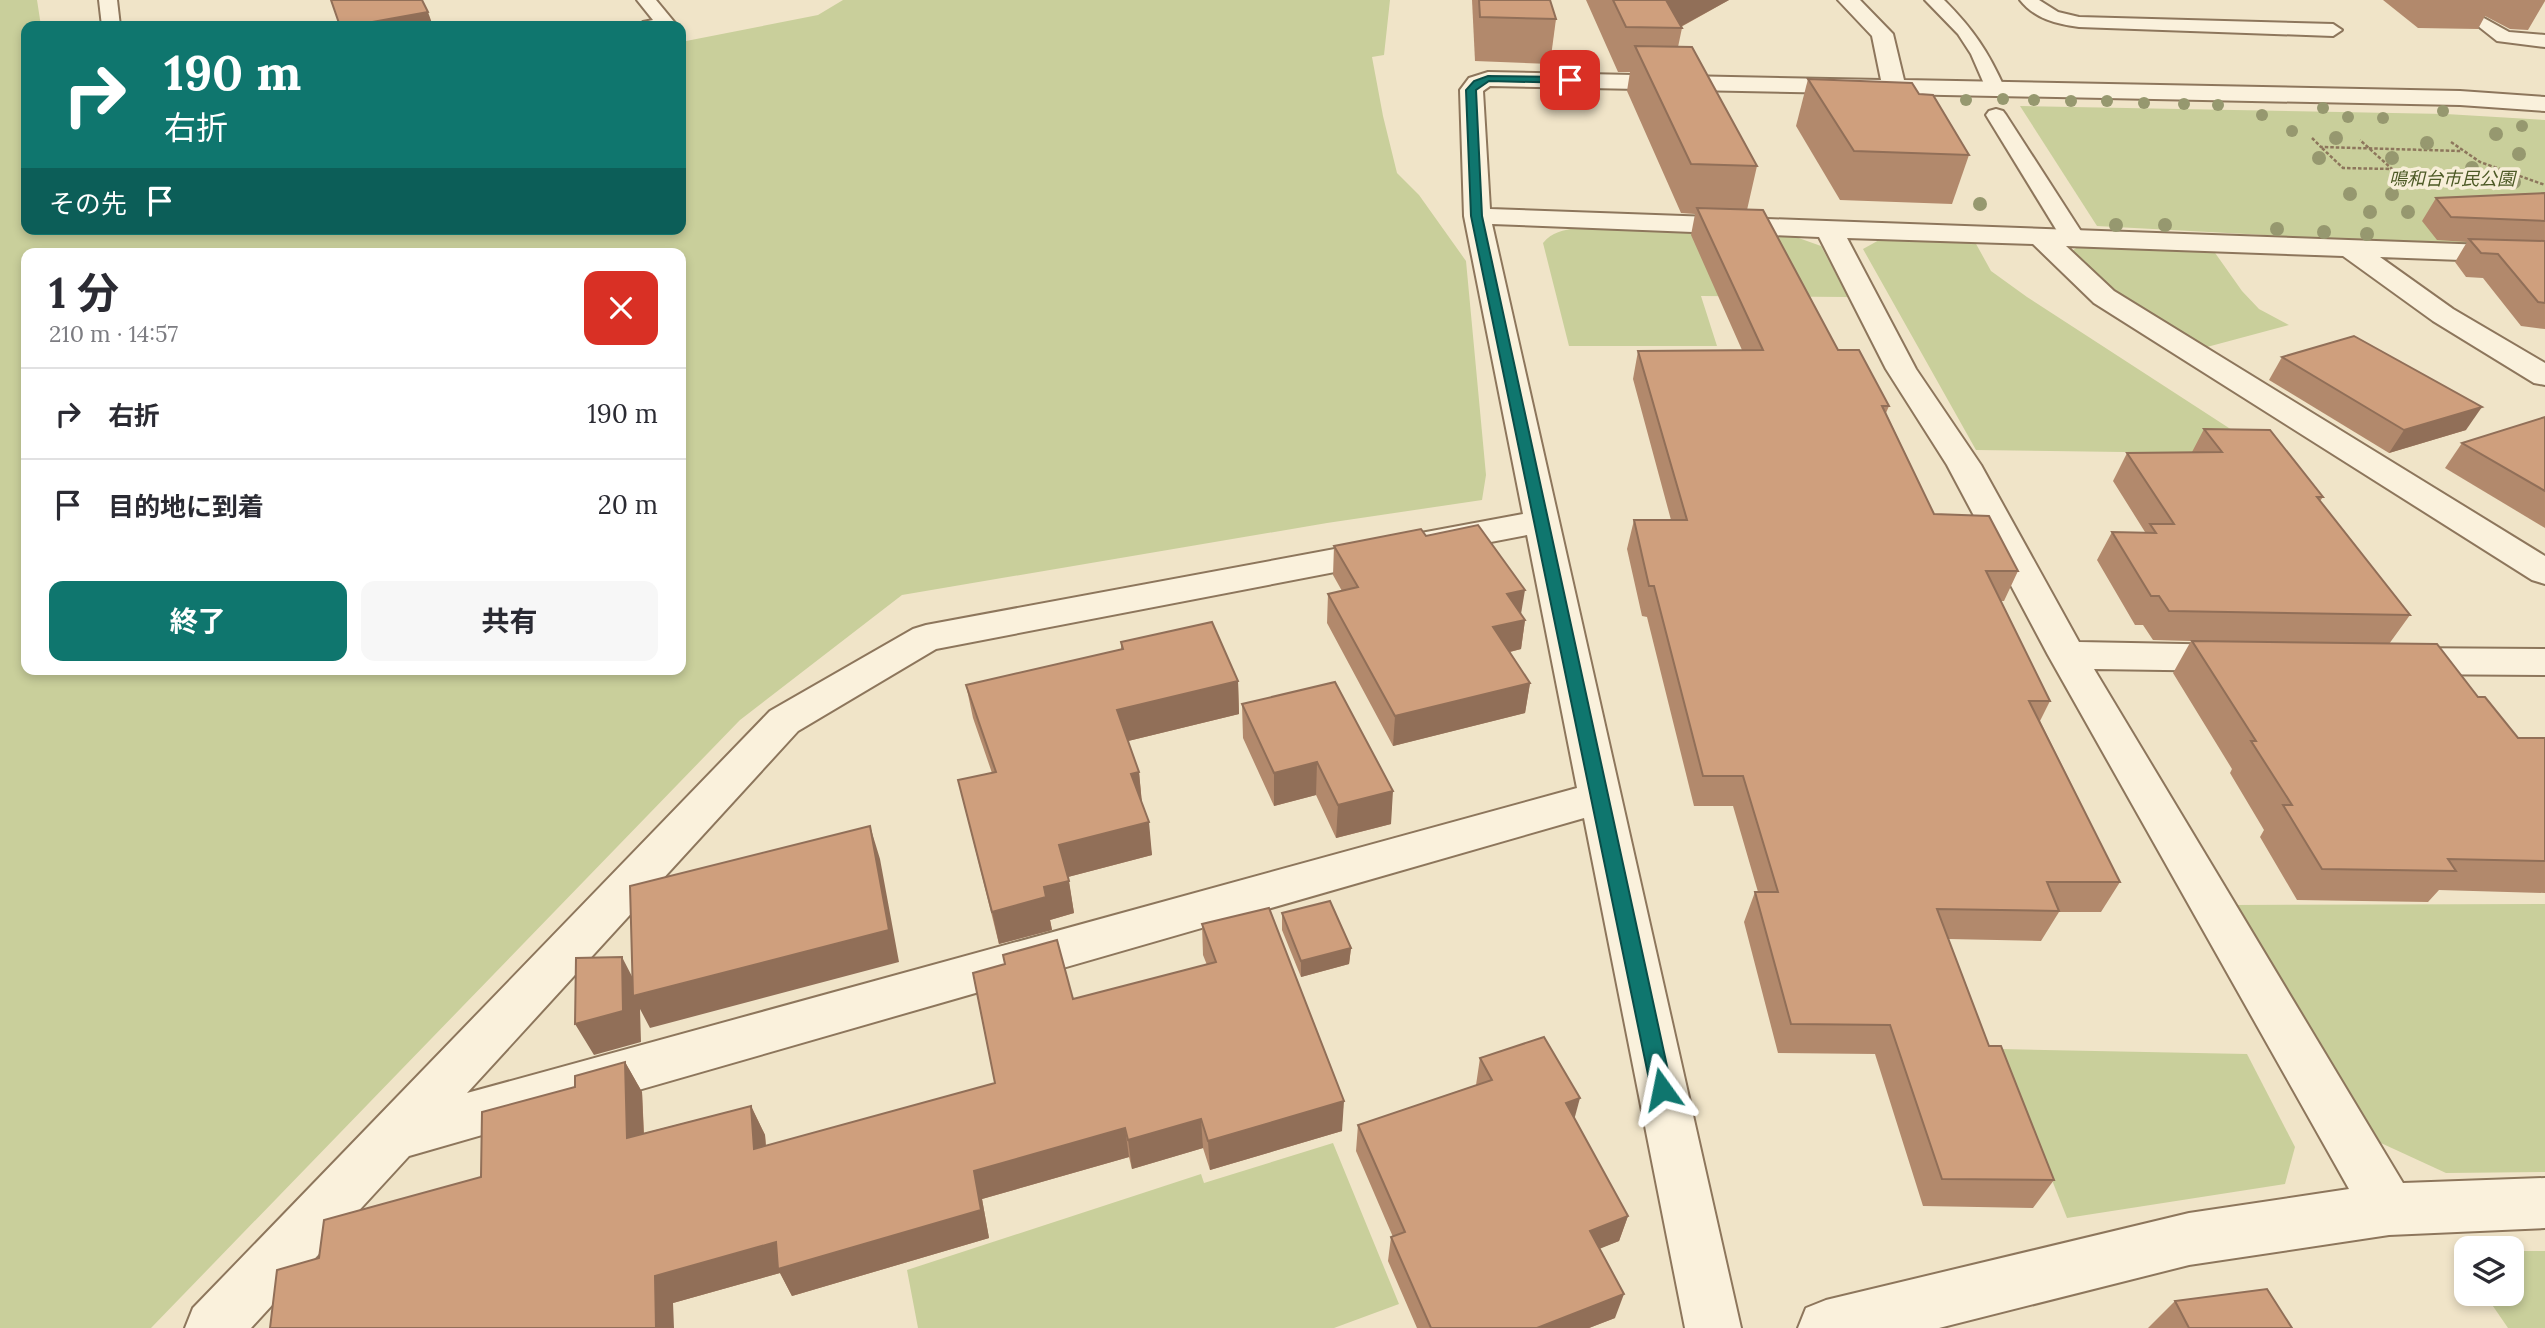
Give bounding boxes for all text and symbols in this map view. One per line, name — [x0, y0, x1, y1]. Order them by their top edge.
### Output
text: 190 m — [164, 41, 301, 103]
icon: right — [49, 49, 140, 140]
pin — [1540, 50, 1600, 110]
icon: arrive — [1551, 61, 1589, 99]
text: 右折 — [164, 107, 228, 148]
park label: 鳴和台市民公園 — [2389, 167, 2518, 190]
icon: arrive — [141, 182, 179, 220]
text: その先 — [49, 187, 127, 220]
text: 1 分 — [49, 266, 119, 320]
button: close — [584, 271, 658, 345]
text: 210 m · 14:57 — [49, 319, 178, 348]
icon: right — [49, 395, 87, 433]
text: 190 m — [587, 397, 658, 430]
text: 右折 — [108, 399, 160, 432]
icon: arrive — [49, 486, 87, 524]
text: 20 m — [598, 488, 658, 521]
text: 目的地に到着 — [108, 490, 264, 523]
button: 終了 — [49, 581, 347, 661]
button: 共有 — [361, 581, 658, 661]
position arrow — [1625, 1052, 1699, 1126]
map controls — [2454, 1236, 2524, 1306]
button: layers — [2454, 1236, 2524, 1306]

